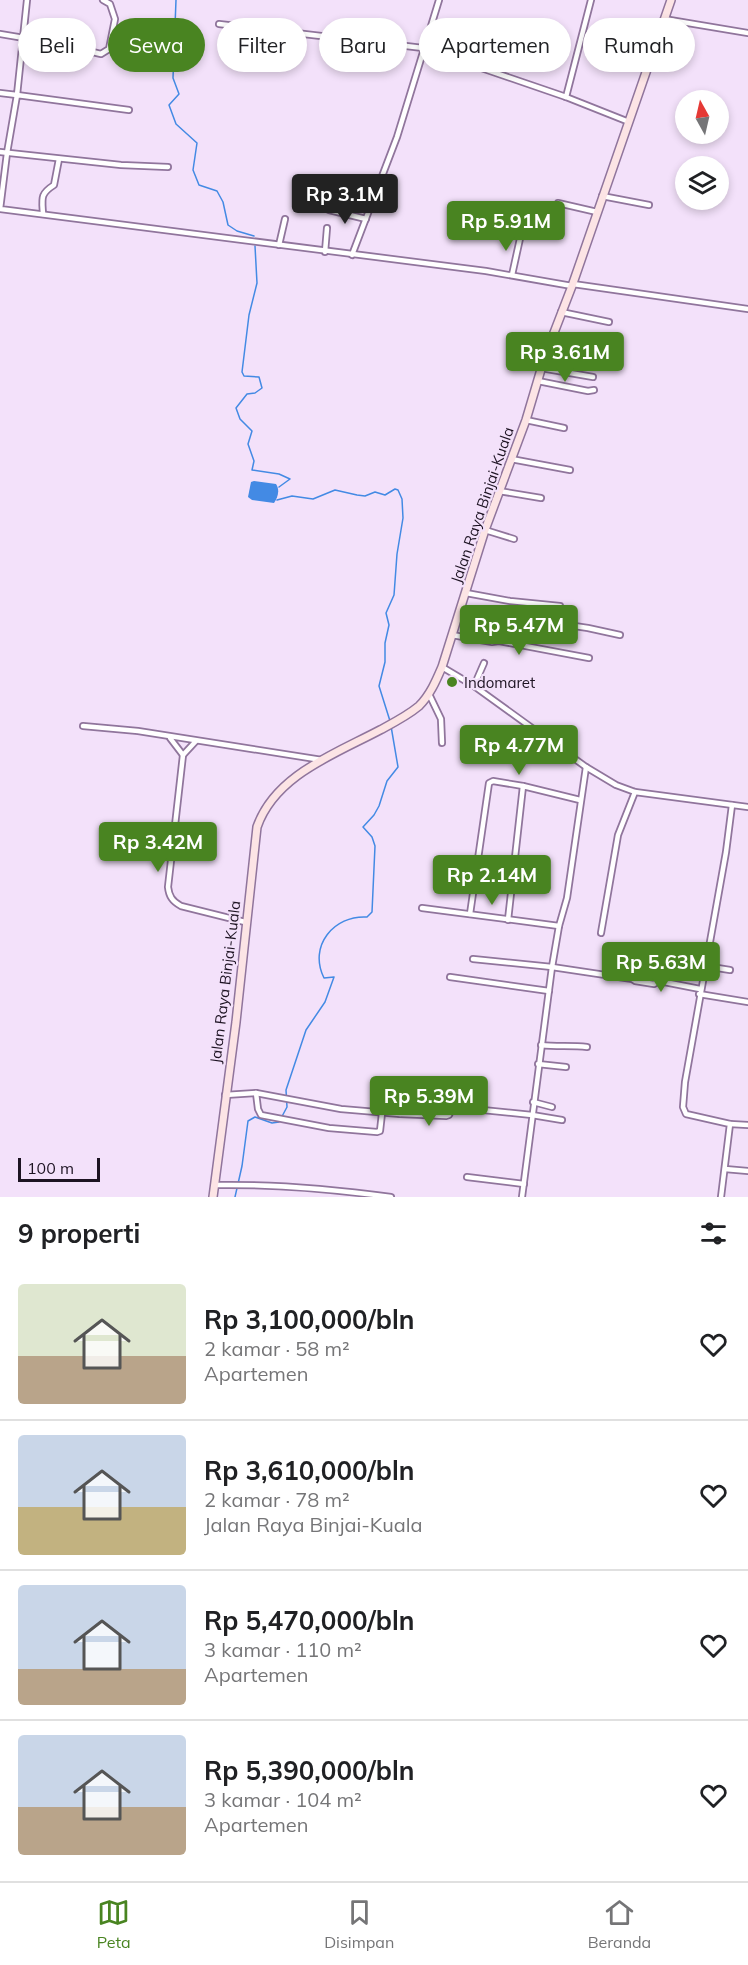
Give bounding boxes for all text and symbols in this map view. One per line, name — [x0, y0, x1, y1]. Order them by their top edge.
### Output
chip: Beli — [18, 18, 96, 72]
chip: Sewa — [108, 18, 205, 72]
chip: Filter — [217, 18, 307, 72]
chip: Baru — [319, 18, 407, 72]
chip: Apartemen — [419, 18, 571, 72]
chip: Rumah — [583, 18, 695, 72]
north arrow — [675, 90, 729, 144]
map controls — [675, 90, 729, 210]
button: layers — [675, 156, 729, 210]
pin: Rp 3.1M — [290, 174, 400, 225]
text: Rp 3.1M — [306, 181, 384, 206]
pin: Rp 5.91M — [444, 201, 568, 252]
text: Rp 5.91M — [461, 208, 551, 233]
pin: Rp 3.61M — [503, 332, 627, 383]
text: Rp 3.61M — [520, 339, 610, 364]
street label: Jalan Raya Binjai-Kuala — [446, 424, 518, 586]
pin: Rp 5.47M — [457, 605, 581, 656]
text: Rp 5.47M — [474, 612, 564, 637]
place label: Indomaret — [464, 673, 535, 692]
marker: Indomaret — [445, 675, 459, 689]
pin: Rp 4.77M — [457, 725, 581, 776]
text: Rp 4.77M — [474, 732, 564, 757]
pin: Rp 3.42M — [96, 822, 220, 873]
text: Rp 3.42M — [113, 829, 203, 854]
pin: Rp 2.14M — [430, 855, 554, 906]
text: Rp 2.14M — [447, 862, 537, 887]
street label: Jalan Raya Binjai-Kuala — [206, 899, 244, 1065]
pin: Rp 5.63M — [599, 942, 723, 993]
text: Rp 5.63M — [616, 949, 706, 974]
pin: Rp 5.39M — [367, 1076, 491, 1127]
text: Rp 5.39M — [384, 1083, 474, 1108]
scale bar — [18, 1155, 100, 1182]
text: 100 m — [27, 1158, 74, 1178]
text: 9 properti — [18, 1217, 140, 1250]
icon: filters — [697, 1217, 730, 1250]
text: Rp 3,100,000/bln — [204, 1303, 414, 1336]
icon: home — [66, 1308, 138, 1380]
icon: heart — [697, 1328, 730, 1361]
text: 2 kamar · 58 m² — [204, 1336, 350, 1361]
text: Apartemen — [204, 1361, 308, 1386]
text: Rp 3,610,000/bln — [204, 1454, 414, 1487]
icon: home — [66, 1459, 138, 1531]
icon: heart — [697, 1479, 730, 1512]
text: 2 kamar · 78 m² — [204, 1487, 350, 1512]
text: Jalan Raya Binjai-Kuala — [204, 1512, 423, 1537]
text: Rp 5,470,000/bln — [204, 1604, 414, 1637]
icon: home — [66, 1609, 138, 1681]
icon: heart — [697, 1629, 730, 1662]
text: 3 kamar · 110 m² — [204, 1637, 362, 1662]
text: Apartemen — [204, 1662, 308, 1687]
text: Rp 5,390,000/bln — [204, 1754, 414, 1787]
icon: home — [66, 1759, 138, 1831]
icon: heart — [697, 1779, 730, 1812]
text: 3 kamar · 104 m² — [204, 1787, 362, 1812]
text: Apartemen — [204, 1812, 308, 1837]
tab: Peta — [97, 1896, 131, 1952]
tab: Disimpan — [324, 1896, 394, 1952]
tab: Beranda — [588, 1896, 651, 1952]

